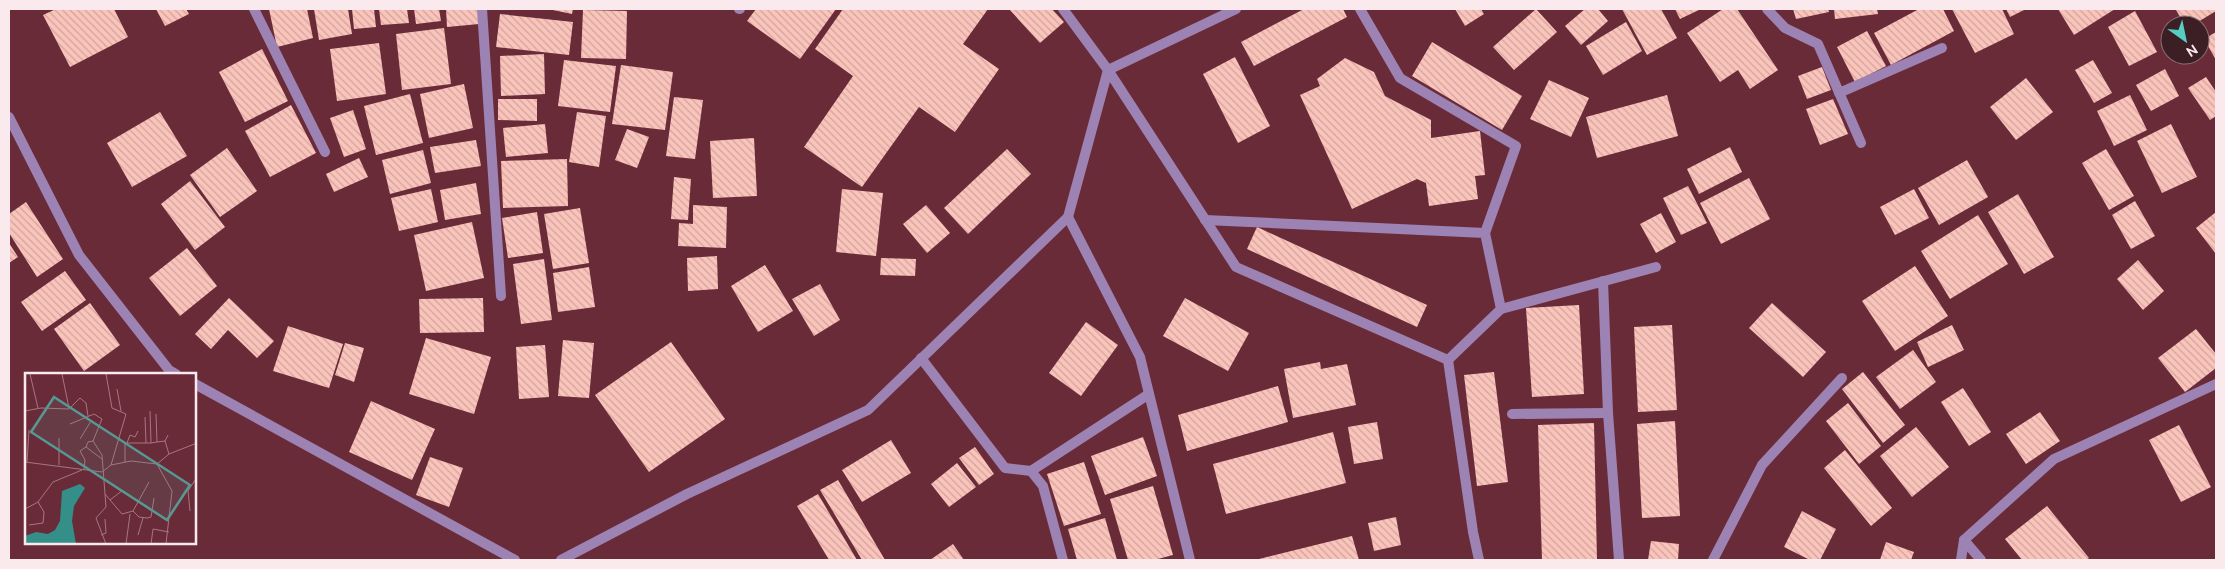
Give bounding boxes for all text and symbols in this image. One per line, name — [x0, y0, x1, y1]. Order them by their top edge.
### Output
north arrow — [2160, 15, 2210, 65]
text: N — [2183, 41, 2201, 60]
inset map — [25, 373, 196, 544]

